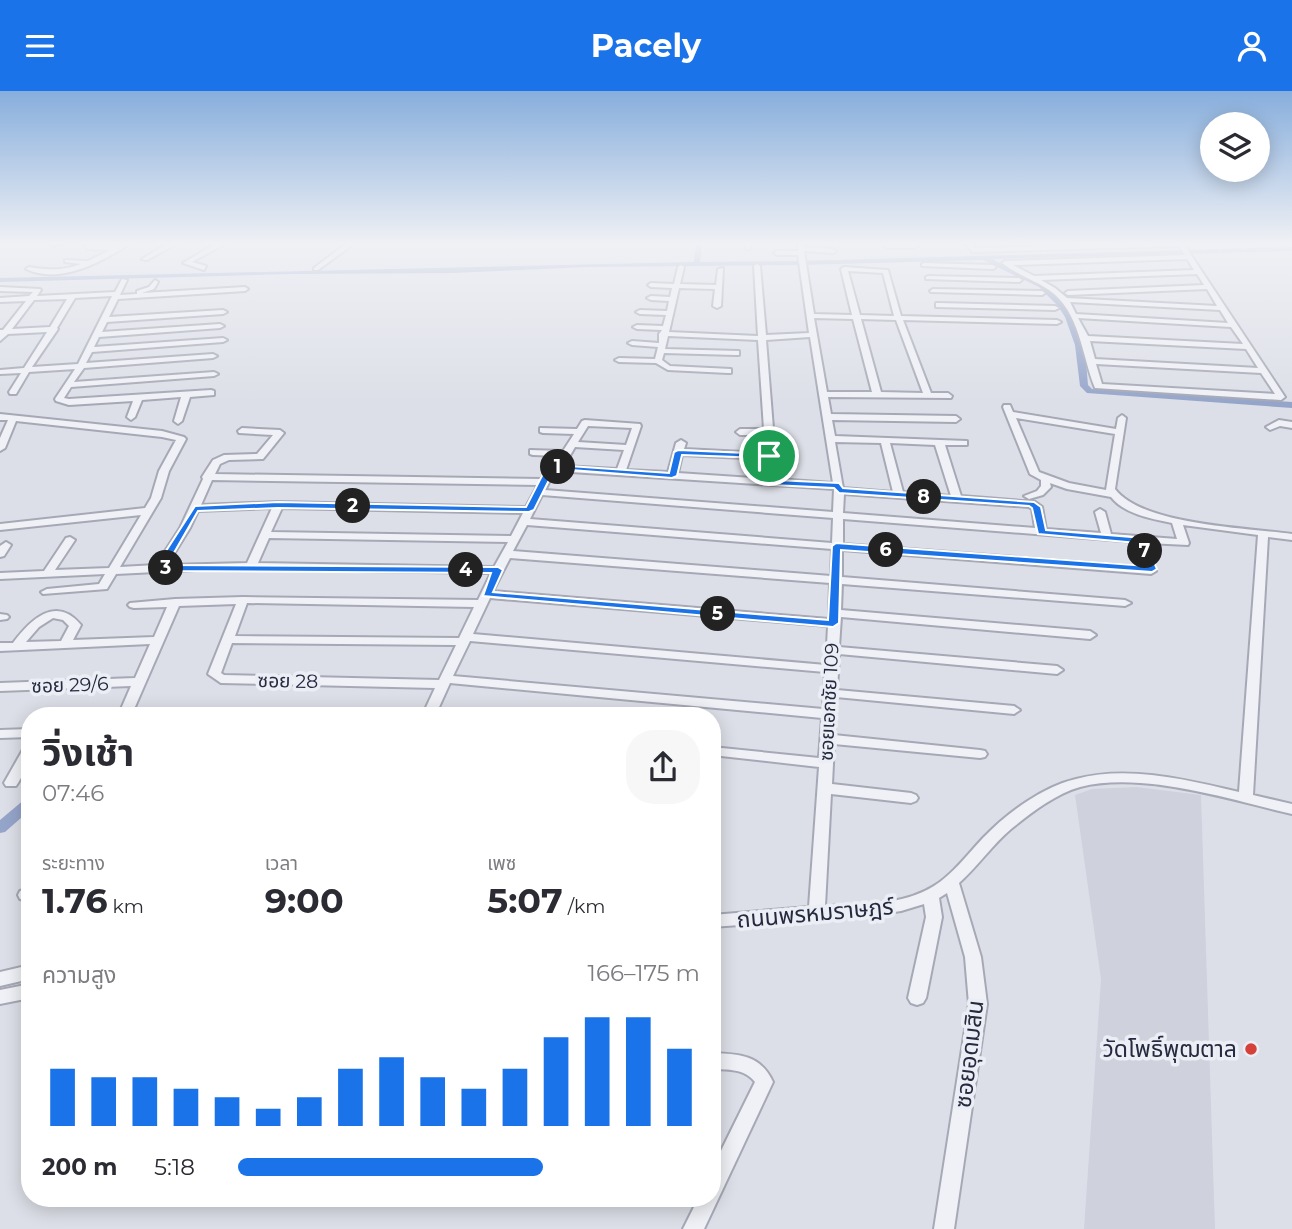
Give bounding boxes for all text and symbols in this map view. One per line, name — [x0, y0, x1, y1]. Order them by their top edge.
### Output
text: Pacely — [591, 26, 701, 65]
icon: menu — [21, 27, 59, 65]
icon: person — [1233, 27, 1271, 65]
map controls — [1200, 112, 1270, 182]
button: layers — [1200, 112, 1270, 182]
pin — [739, 426, 799, 486]
icon: arrive — [750, 437, 788, 475]
pin: 1 — [540, 449, 576, 485]
text: 1 — [554, 455, 561, 478]
pin: 8 — [906, 479, 942, 515]
text: 8 — [917, 485, 930, 508]
pin: 2 — [336, 489, 370, 523]
text: 2 — [347, 494, 358, 517]
pin: 6 — [868, 533, 903, 567]
pin: 7 — [1128, 533, 1162, 568]
text: 6 — [879, 538, 892, 561]
text: 7 — [1139, 539, 1150, 562]
pin: 3 — [148, 551, 184, 585]
pin: 4 — [448, 553, 484, 587]
text: 3 — [160, 556, 171, 579]
text: 4 — [459, 558, 472, 581]
pin: 5 — [700, 596, 736, 631]
text: 5 — [712, 602, 723, 625]
street label: ซอยเอกชัย 109 — [814, 642, 844, 762]
street label: ซอย 28 — [257, 669, 319, 693]
street label: ซอย 29/6 — [31, 672, 109, 698]
text: วิ่งเช้า — [42, 729, 134, 776]
button: share — [626, 730, 700, 804]
text: 07:46 — [42, 779, 104, 807]
text: ระยะทาง — [42, 852, 105, 875]
text: เวลา — [265, 852, 298, 875]
text: เพซ — [487, 852, 516, 875]
text: 1.76 — [42, 879, 108, 922]
text: 9:00 — [265, 879, 344, 922]
text: 5:07 — [487, 879, 563, 922]
street label: ถนนพรหมราษฎร์ — [735, 892, 896, 934]
text: km — [108, 895, 144, 918]
text: /km — [563, 895, 606, 918]
text: 166–175 m — [588, 959, 700, 987]
text: ความสูง — [42, 961, 116, 989]
street label: ซอยอุดมสิน — [948, 998, 990, 1110]
place label: วัดโพธิ์พุฒตาล — [1103, 1035, 1237, 1063]
marker: วัดโพธิ์พุฒตาล — [1243, 1041, 1259, 1057]
text: 200 m — [42, 1153, 117, 1181]
text: 5:18 — [154, 1153, 195, 1181]

